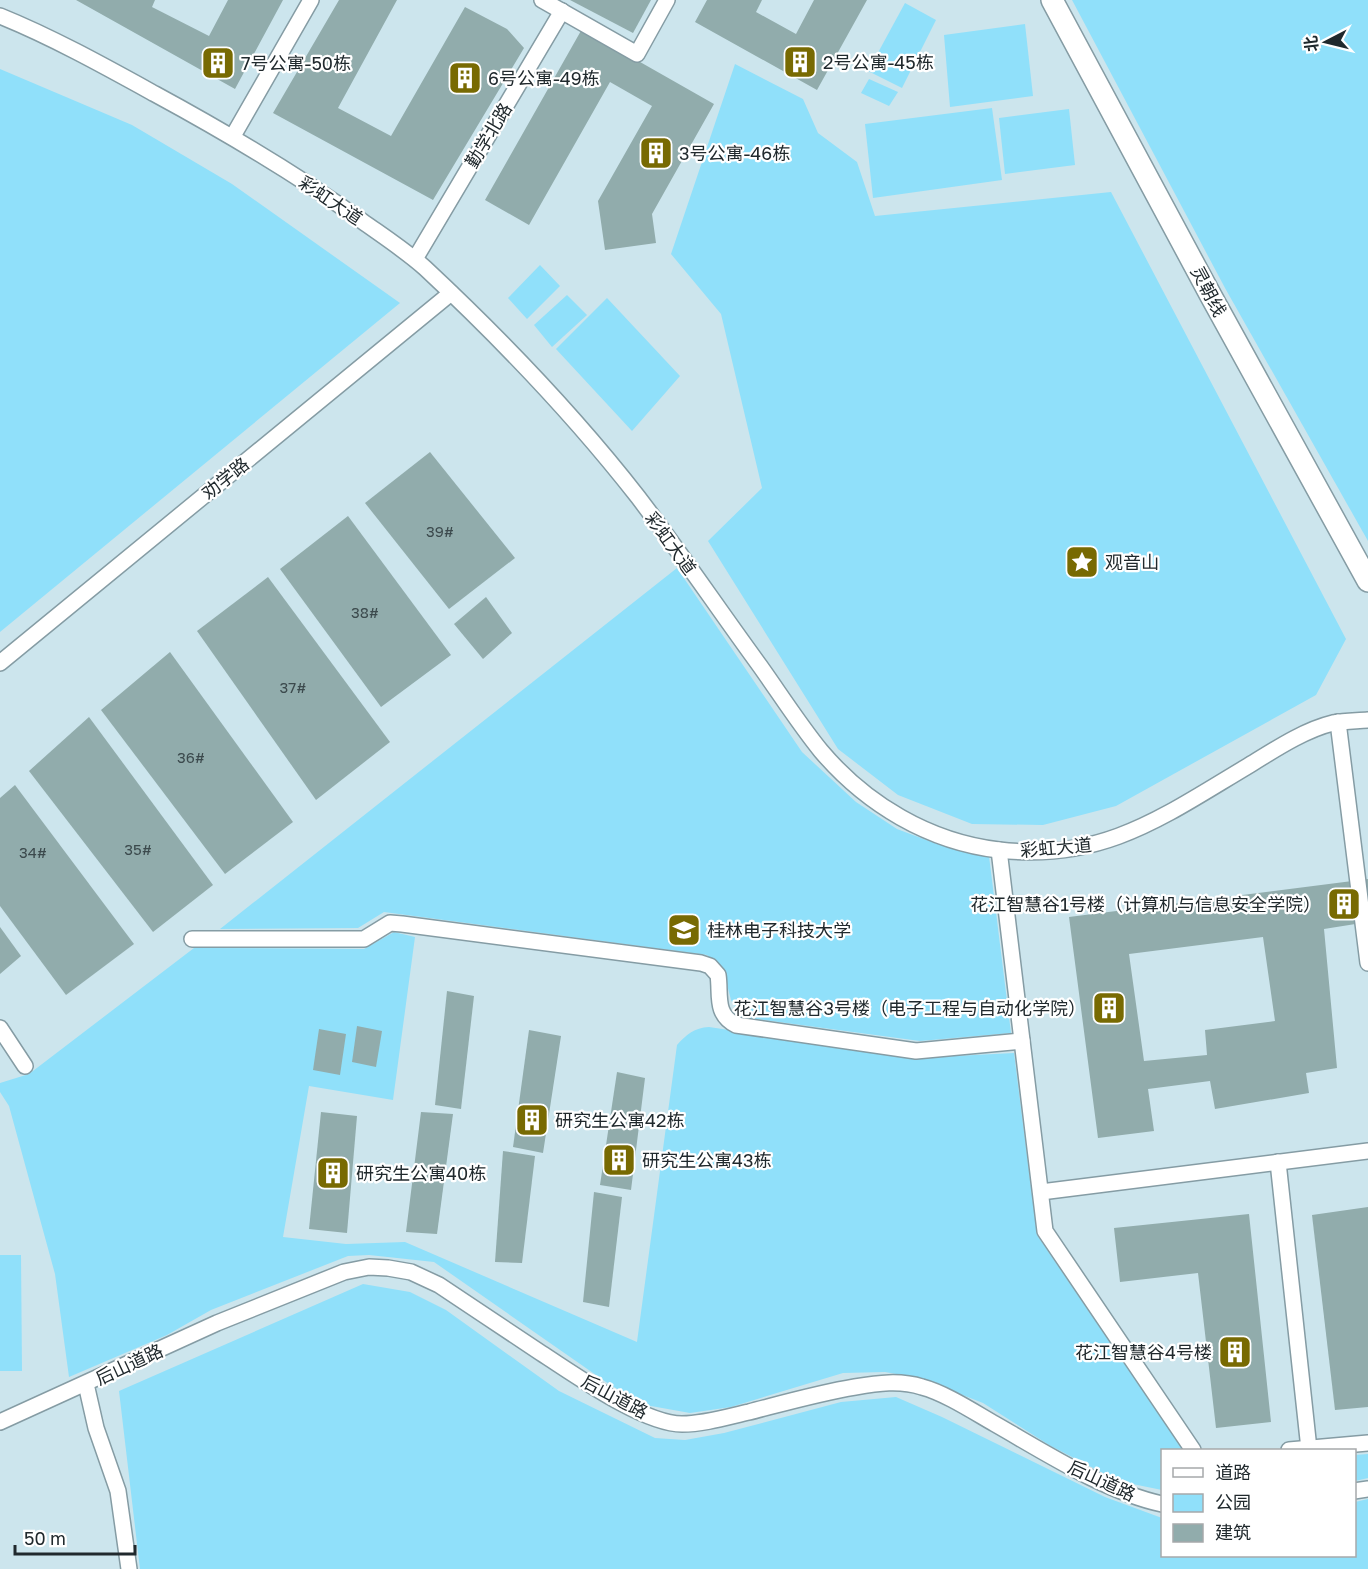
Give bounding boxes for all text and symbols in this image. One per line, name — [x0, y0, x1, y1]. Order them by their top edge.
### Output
north arrow — [1296, 12, 1356, 72]
text: 北 — [1300, 35, 1322, 53]
building icon: 2号公寓-45栋 — [782, 44, 818, 80]
building icon: 7号公寓-50栋 — [200, 45, 236, 81]
place label: 2号公寓-45栋 — [823, 51, 934, 73]
place label: 7号公寓-50栋 — [241, 52, 351, 74]
building icon: 6号公寓-49栋 — [447, 60, 483, 96]
place label: 6号公寓-49栋 — [488, 67, 600, 89]
street label: 勤学北路 — [460, 98, 516, 172]
building icon: 3号公寓-46栋 — [638, 135, 674, 171]
place label: 3号公寓-46栋 — [679, 142, 790, 164]
street label: 彩虹大道 — [295, 171, 367, 229]
street label: 灵朝线 — [1187, 262, 1231, 320]
street label: 劝学路 — [197, 452, 253, 504]
street label: 彩虹大道 — [641, 507, 701, 579]
house number: 39# — [426, 522, 454, 540]
place icon: 观音山 — [1064, 544, 1100, 580]
place label: 观音山 — [1105, 551, 1159, 573]
house number: 38# — [351, 603, 379, 621]
house number: 37# — [280, 678, 306, 696]
house number: 36# — [177, 748, 205, 766]
street label: 彩虹大道 — [1019, 833, 1093, 861]
house number: 35# — [124, 840, 152, 858]
house number: 34# — [19, 843, 47, 861]
building icon: 花江智慧谷1号楼（计算机与信息安全学院） — [1326, 886, 1362, 922]
place label: 花江智慧谷1号楼（计算机与信息安全学院） — [970, 893, 1321, 915]
school or university icon: 桂林电子科技大学 — [666, 912, 702, 948]
place label: 桂林电子科技大学 — [707, 919, 851, 941]
building icon: 花江智慧谷3号楼（电子工程与自动化学院） — [1091, 990, 1127, 1026]
place label: 花江智慧谷3号楼（电子工程与自动化学院） — [733, 997, 1086, 1019]
building icon: 研究生公寓42栋 — [514, 1102, 550, 1138]
place label: 研究生公寓42栋 — [555, 1109, 684, 1131]
building icon: 研究生公寓43栋 — [601, 1142, 637, 1178]
place label: 研究生公寓43栋 — [642, 1149, 772, 1171]
building icon: 研究生公寓40栋 — [315, 1155, 351, 1191]
place label: 研究生公寓40栋 — [356, 1162, 486, 1184]
building icon: 花江智慧谷4号楼 — [1217, 1334, 1253, 1370]
street label: 后山道路 — [92, 1339, 166, 1389]
place label: 花江智慧谷4号楼 — [1075, 1341, 1212, 1363]
street label: 后山道路 — [578, 1369, 652, 1423]
legend — [1161, 1449, 1356, 1557]
street label: 后山道路 — [1065, 1455, 1139, 1505]
text: 道路 — [1215, 1461, 1251, 1483]
text: 公园 — [1215, 1491, 1251, 1513]
scale bar — [15, 1518, 135, 1556]
text: 建筑 — [1215, 1521, 1251, 1543]
text: 50 m — [24, 1527, 66, 1549]

